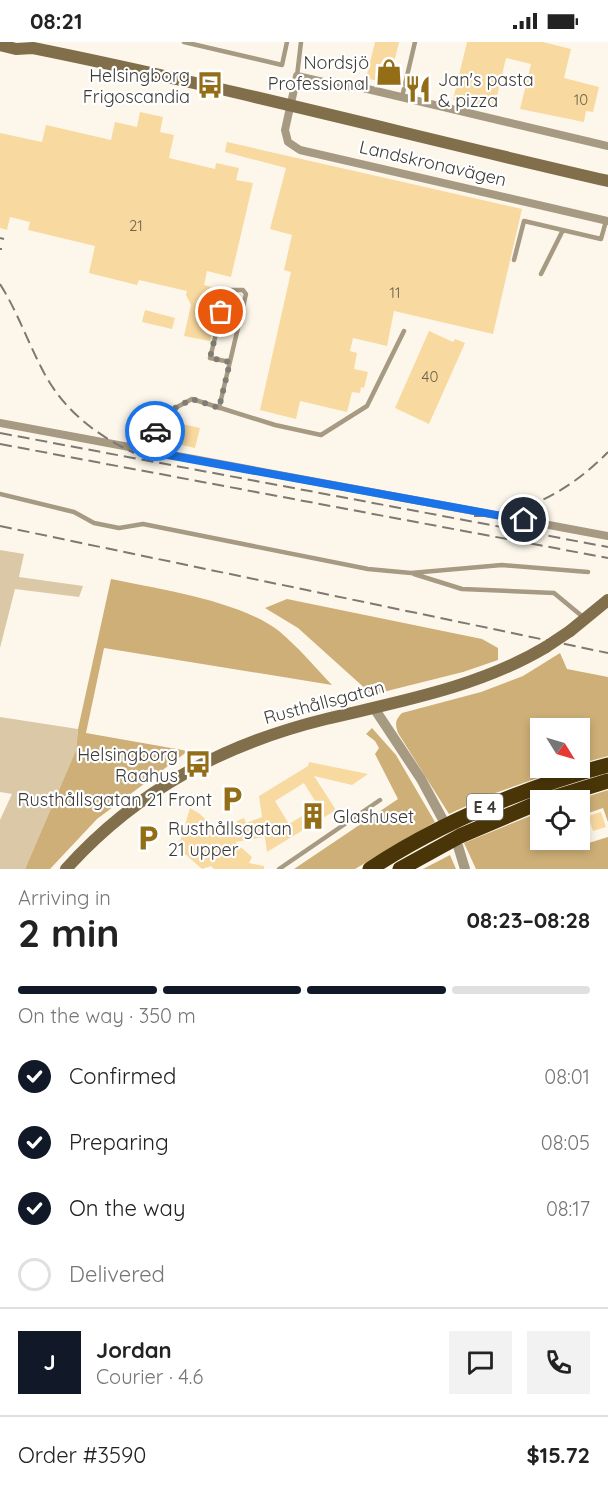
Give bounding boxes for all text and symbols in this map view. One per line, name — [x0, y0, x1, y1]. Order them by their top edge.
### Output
text: 08:21 — [30, 7, 83, 35]
place label: Nordsjö Professional — [268, 51, 369, 95]
shop icon: Nordsjö Professional — [374, 57, 404, 87]
place label: Helsingborg Frigoscandia — [83, 64, 190, 108]
place label: Jan's pasta & pizza — [438, 68, 534, 112]
bus stop icon: Helsingborg Frigoscandia — [195, 70, 225, 100]
restaurant icon: Jan's pasta & pizza — [403, 74, 433, 104]
house number: 10 — [574, 90, 588, 109]
street label: Landskronavägen — [357, 135, 509, 191]
house number: 21 — [129, 216, 143, 235]
house number: 11 — [389, 283, 401, 302]
pin — [195, 286, 246, 337]
icon: bag — [204, 295, 237, 328]
house number: 40 — [422, 367, 438, 386]
courier — [125, 401, 185, 461]
icon: car — [139, 415, 172, 448]
pin — [498, 494, 549, 545]
icon: home — [507, 503, 540, 536]
street label: Rusthållsgatan — [261, 675, 387, 729]
north arrow — [530, 718, 590, 778]
map controls — [530, 718, 590, 850]
place label: Helsingborg Raahus — [77, 743, 178, 787]
bus stop icon: Helsingborg Raahus — [183, 749, 213, 779]
parking icon: Rusthållsgatan 21 Front — [217, 784, 247, 814]
place label: Rusthållsgatan 21 Front — [18, 788, 212, 811]
button: locate — [530, 790, 590, 850]
road number: E 4 — [467, 794, 503, 820]
building icon: Glashuset — [298, 801, 328, 831]
place label: Glashuset — [333, 805, 414, 828]
place label: Rusthållsgatan 21 upper — [168, 817, 292, 861]
parking icon: Rusthållsgatan 21 upper — [133, 823, 163, 853]
text: Arriving in — [18, 885, 111, 910]
text: 08:23–08:28 — [467, 906, 590, 934]
text: 2 min — [18, 908, 120, 957]
text: On the way · 350 m — [18, 1003, 196, 1028]
icon: check — [18, 1060, 51, 1093]
text: Confirmed — [69, 1062, 176, 1090]
text: 08:01 — [544, 1064, 590, 1089]
icon: check — [18, 1126, 51, 1159]
text: Preparing — [69, 1128, 169, 1156]
text: 08:05 — [541, 1130, 590, 1155]
icon: check — [18, 1192, 51, 1225]
text: On the way — [69, 1194, 185, 1222]
text: 08:17 — [546, 1196, 590, 1221]
text: Delivered — [69, 1260, 165, 1288]
button: chat — [449, 1331, 512, 1394]
button: phone — [527, 1331, 590, 1394]
text: Jordan — [96, 1336, 172, 1364]
text: J — [43, 1348, 56, 1376]
text: Courier · 4.6 — [96, 1364, 203, 1389]
text: Order #3590 — [18, 1441, 146, 1469]
text: $15.72 — [526, 1441, 590, 1469]

